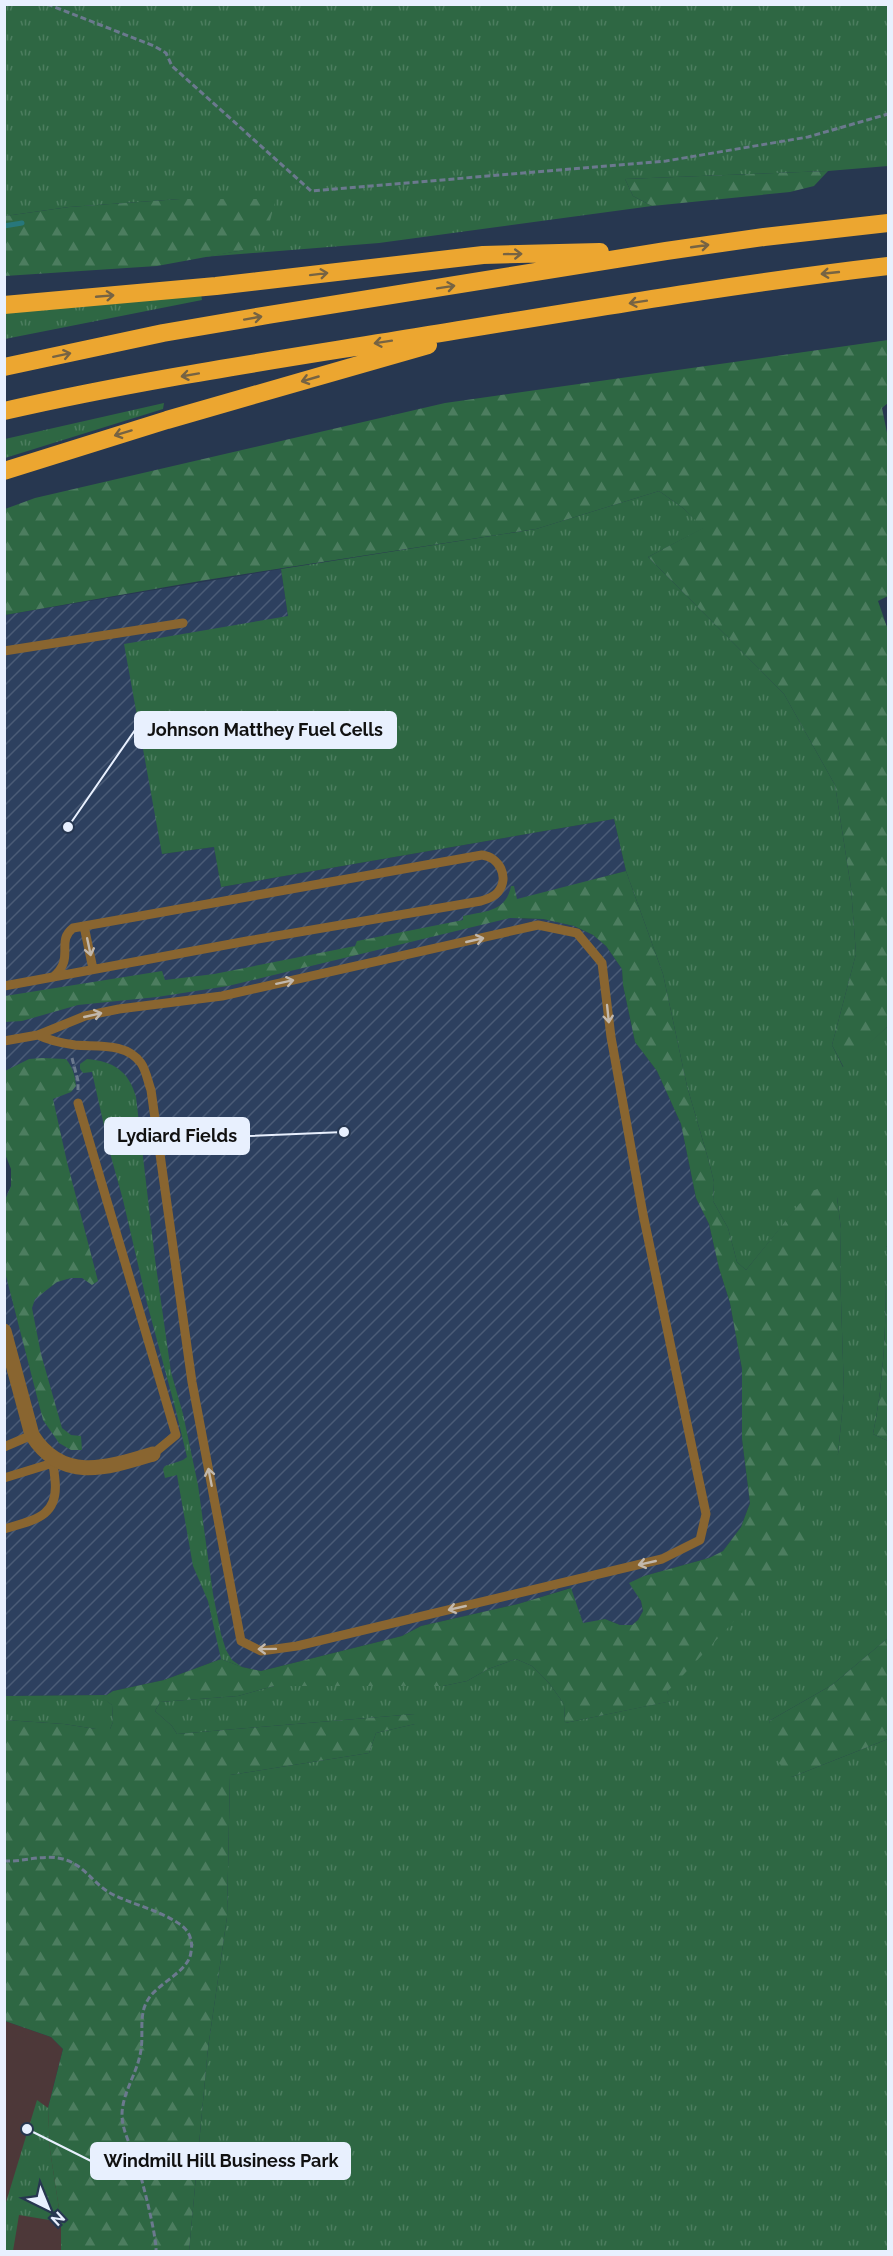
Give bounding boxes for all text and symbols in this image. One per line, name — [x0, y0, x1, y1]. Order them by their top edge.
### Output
one-way arrow — [690, 241, 710, 252]
one-way arrow — [503, 248, 523, 260]
one-way arrow — [309, 268, 329, 279]
one-way arrow — [821, 268, 841, 279]
one-way arrow — [435, 281, 455, 292]
one-way arrow — [94, 290, 114, 301]
one-way arrow — [628, 297, 648, 308]
one-way arrow — [243, 312, 262, 323]
one-way arrow — [373, 337, 393, 348]
one-way arrow — [51, 349, 71, 360]
one-way arrow — [181, 369, 201, 380]
one-way arrow — [301, 374, 320, 385]
one-way arrow — [114, 428, 133, 439]
callout: Johnson Matthey Fuel Cells — [135, 712, 396, 748]
text: Johnson Matthey Fuel Cells — [147, 719, 383, 740]
one-way arrow — [465, 933, 484, 945]
one-way arrow — [83, 938, 95, 957]
one-way arrow — [274, 976, 294, 987]
one-way arrow — [603, 1003, 614, 1023]
one-way arrow — [83, 1008, 102, 1020]
callout: Lydiard Fields — [105, 1118, 249, 1154]
text: Lydiard Fields — [117, 1125, 237, 1146]
one-way arrow — [204, 1468, 215, 1487]
one-way arrow — [637, 1558, 656, 1570]
one-way arrow — [448, 1603, 467, 1614]
one-way arrow — [258, 1643, 277, 1655]
callout: Windmill Hill Business Park — [91, 2143, 350, 2179]
text: Windmill Hill Business Park — [104, 2150, 339, 2171]
north arrow — [18, 2178, 78, 2238]
text: N — [47, 2207, 69, 2230]

